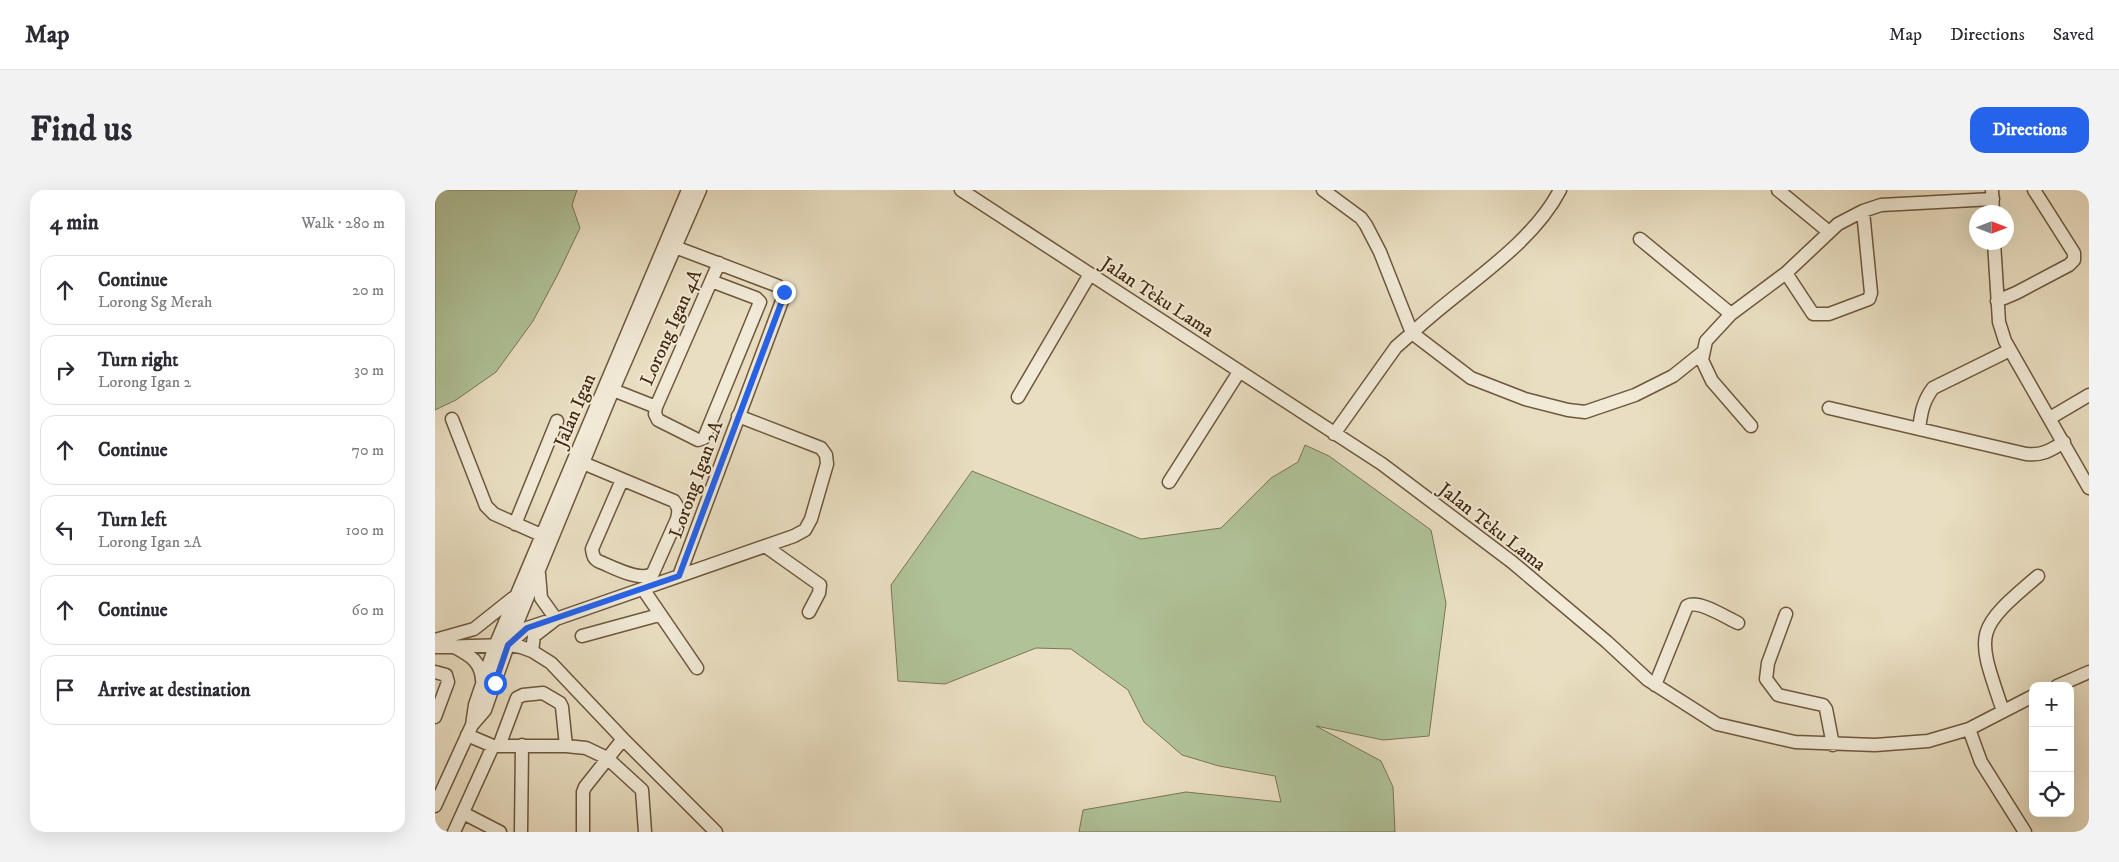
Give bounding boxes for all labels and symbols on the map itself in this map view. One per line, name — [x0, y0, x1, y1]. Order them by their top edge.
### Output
north arrow — [1969, 205, 2014, 250]
street label: Jalan Teku Lama — [1095, 251, 1218, 342]
street label: Lorong Igan 4A — [636, 265, 708, 389]
route end — [773, 281, 796, 304]
street label: Jalan Igan — [549, 370, 601, 453]
street label: Lorong Igan 2A — [665, 417, 729, 541]
street label: Jalan Teku Lama — [1432, 477, 1550, 576]
route start — [484, 672, 507, 695]

